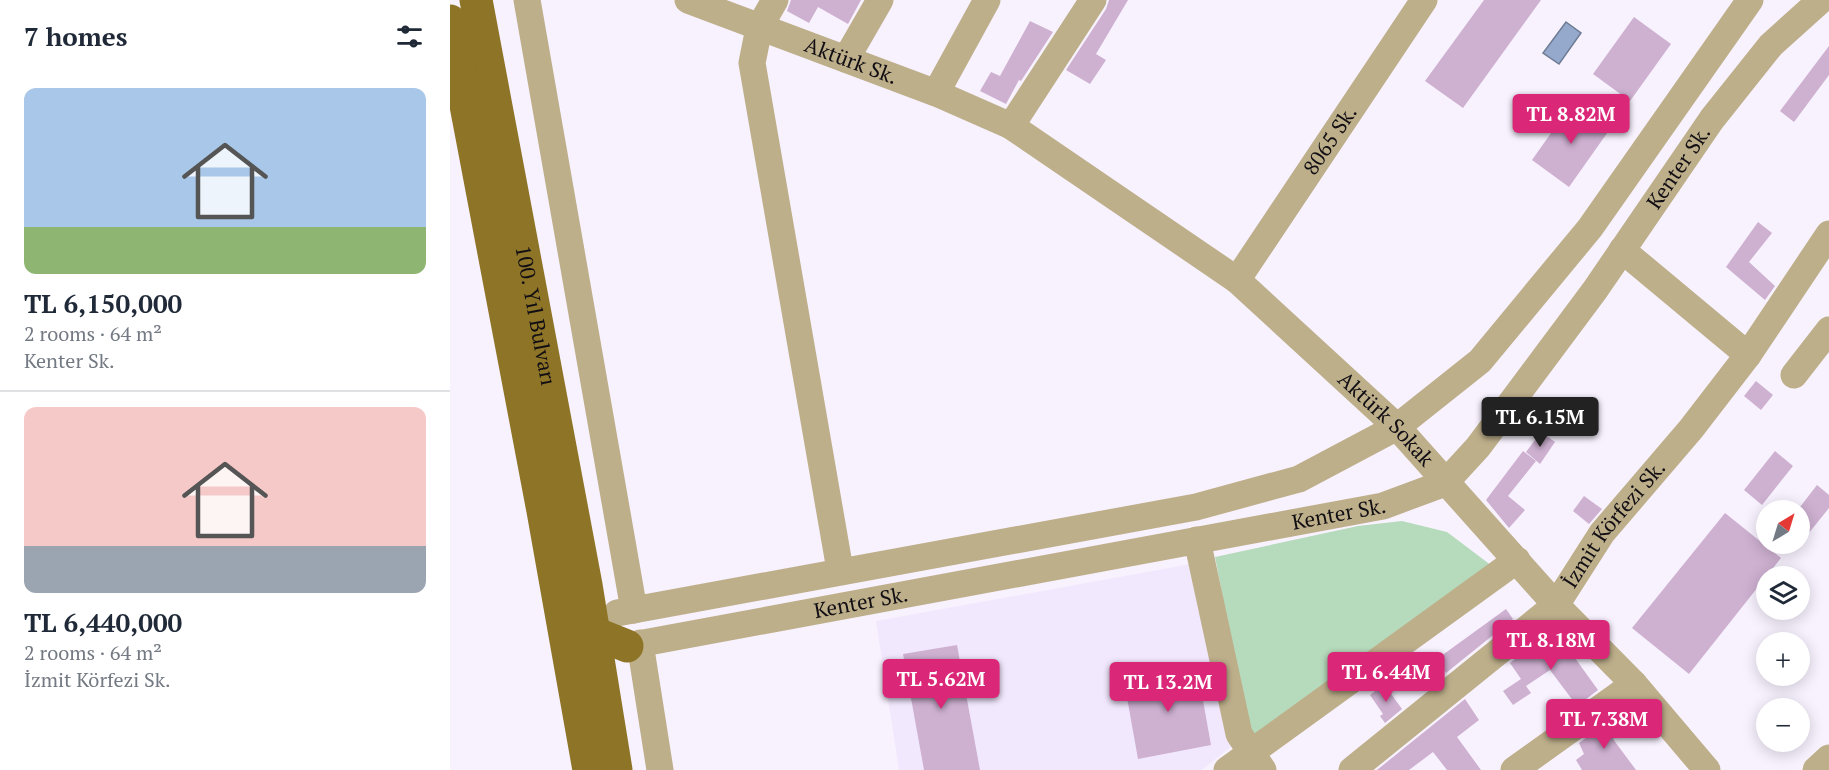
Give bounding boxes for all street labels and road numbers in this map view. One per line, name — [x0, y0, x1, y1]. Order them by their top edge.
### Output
street label: Aktürk Sk. — [801, 30, 902, 90]
street label: 8065 Sk. — [1296, 100, 1363, 180]
street label: Kenter Sk. — [1640, 120, 1716, 214]
street label: 100. Yıl Bulvarı — [509, 243, 563, 388]
street label: Aktürk Sokak — [1332, 365, 1441, 472]
street label: İzmit Körfezi Sk. — [1556, 454, 1671, 593]
street label: Kenter Sk. — [1289, 491, 1388, 536]
street label: Kenter Sk. — [812, 579, 910, 624]

